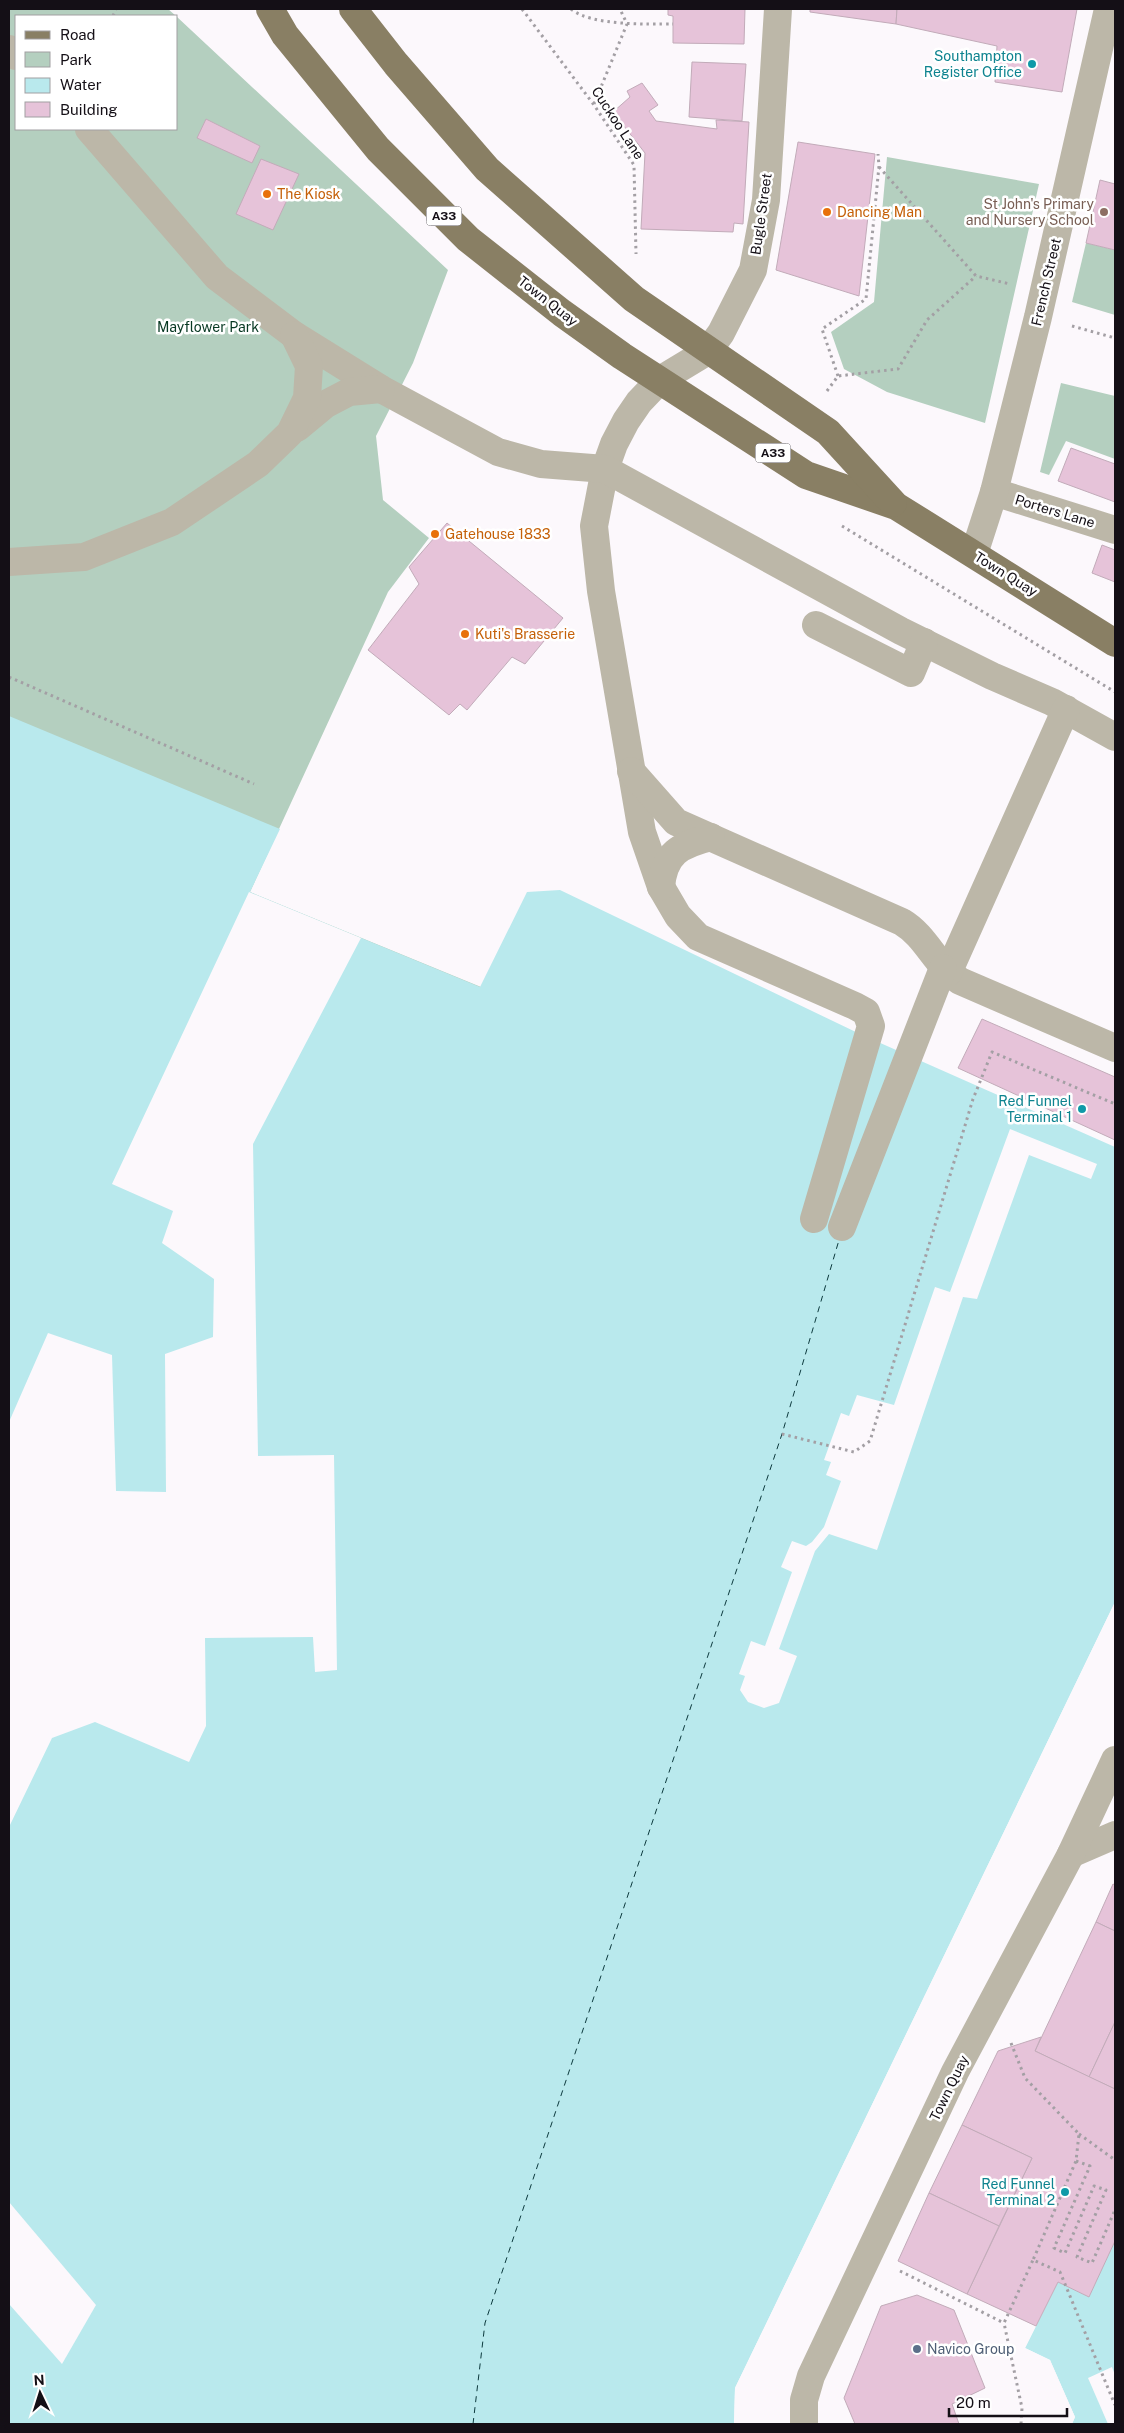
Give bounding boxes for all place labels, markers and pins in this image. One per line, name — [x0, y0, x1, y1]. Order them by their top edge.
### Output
place label: Southampton Register Office — [924, 48, 1022, 80]
marker: Southampton Register Office — [1026, 58, 1038, 70]
place label: The Kiosk — [277, 186, 341, 202]
marker: The Kiosk — [261, 188, 273, 200]
place label: St John's Primary and Nursery School — [966, 196, 1094, 228]
place label: Dancing Man — [837, 204, 922, 220]
marker: Dancing Man — [821, 206, 833, 218]
marker: St John's Primary and Nursery School — [1098, 206, 1110, 218]
place label: Gatehouse 1833 — [445, 526, 551, 542]
marker: Gatehouse 1833 — [429, 528, 441, 540]
place label: Kuti's Brasserie — [475, 626, 575, 642]
marker: Kuti's Brasserie — [459, 628, 471, 640]
place label: Red Funnel Terminal 1 — [998, 1093, 1072, 1125]
marker: Red Funnel Terminal 1 — [1076, 1103, 1088, 1115]
place label: Red Funnel Terminal 2 — [981, 2176, 1055, 2208]
marker: Red Funnel Terminal 2 — [1059, 2186, 1071, 2198]
place label: Navico Group — [927, 2341, 1014, 2357]
marker: Navico Group — [911, 2343, 923, 2355]

